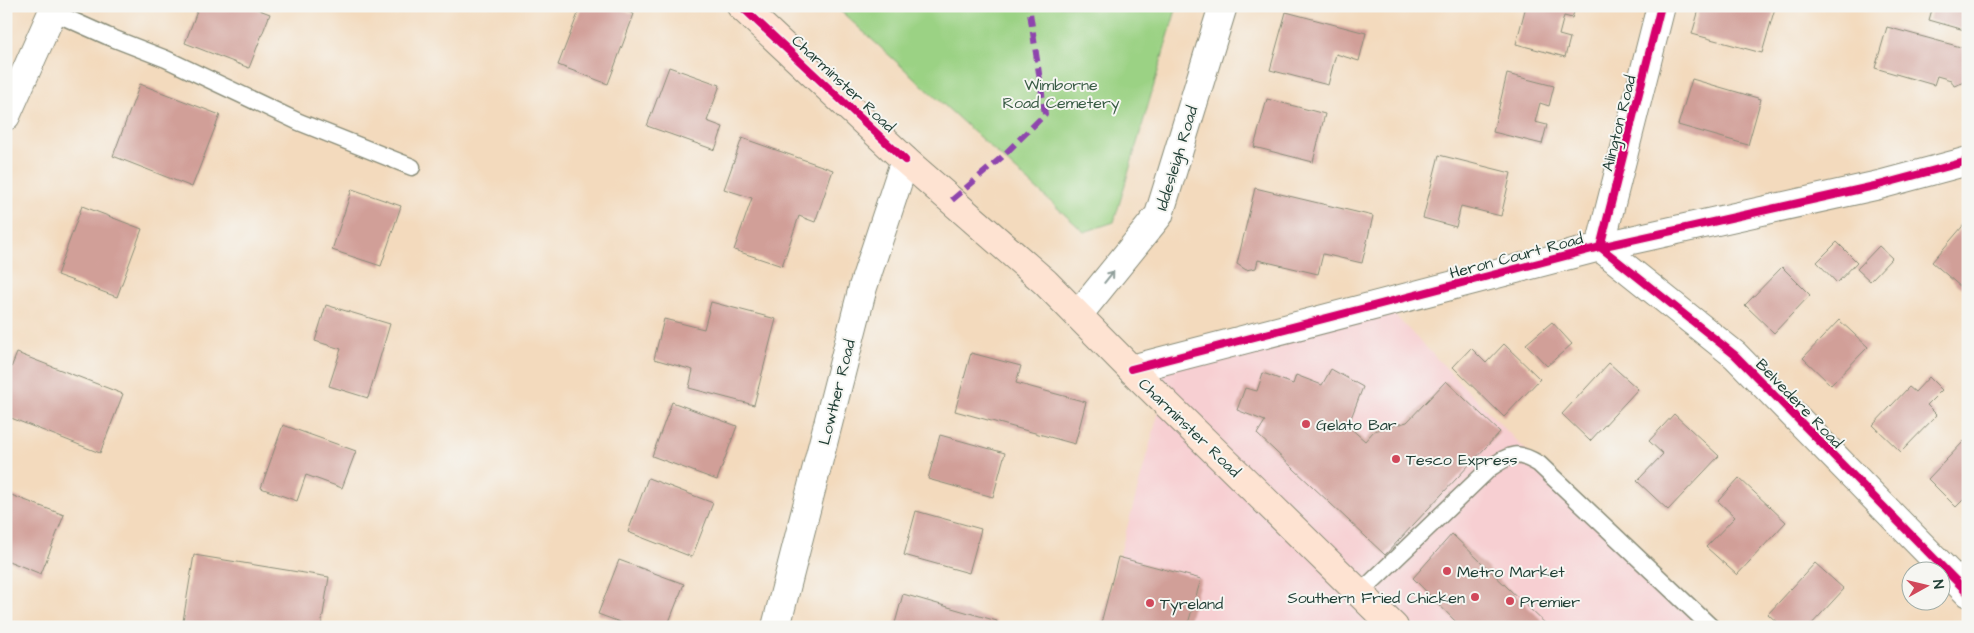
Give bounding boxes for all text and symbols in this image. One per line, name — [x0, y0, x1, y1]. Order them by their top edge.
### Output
street label: Charminster Road — [787, 30, 900, 138]
street label: Alington Road — [1596, 73, 1642, 174]
park label: Wimborne Road Cemetery — [1003, 74, 1120, 115]
street label: Iddesleigh Road — [1151, 103, 1204, 214]
street label: Heron Court Road — [1447, 228, 1586, 284]
one-way arrow — [1103, 271, 1114, 284]
street label: Lowther Road — [813, 337, 861, 447]
street label: Belvedere Road — [1751, 354, 1848, 453]
street label: Charminster Road — [1133, 373, 1245, 482]
place label: Gelato Bar — [1316, 414, 1397, 436]
marker: Gelato Bar — [1300, 418, 1312, 430]
place label: Tesco Express — [1406, 449, 1518, 471]
marker: Tesco Express — [1390, 453, 1402, 465]
north arrow — [1902, 560, 1952, 610]
place label: Metro Market — [1457, 561, 1565, 583]
marker: Metro Market — [1441, 565, 1453, 577]
text: N — [1927, 579, 1948, 590]
place label: Southern Fried Chicken — [1287, 587, 1465, 609]
marker: Southern Fried Chicken — [1469, 591, 1481, 603]
place label: Premier — [1520, 591, 1580, 613]
place label: Tyreland — [1160, 593, 1223, 616]
marker: Premier — [1504, 595, 1516, 607]
marker: Tyreland — [1144, 597, 1156, 609]

